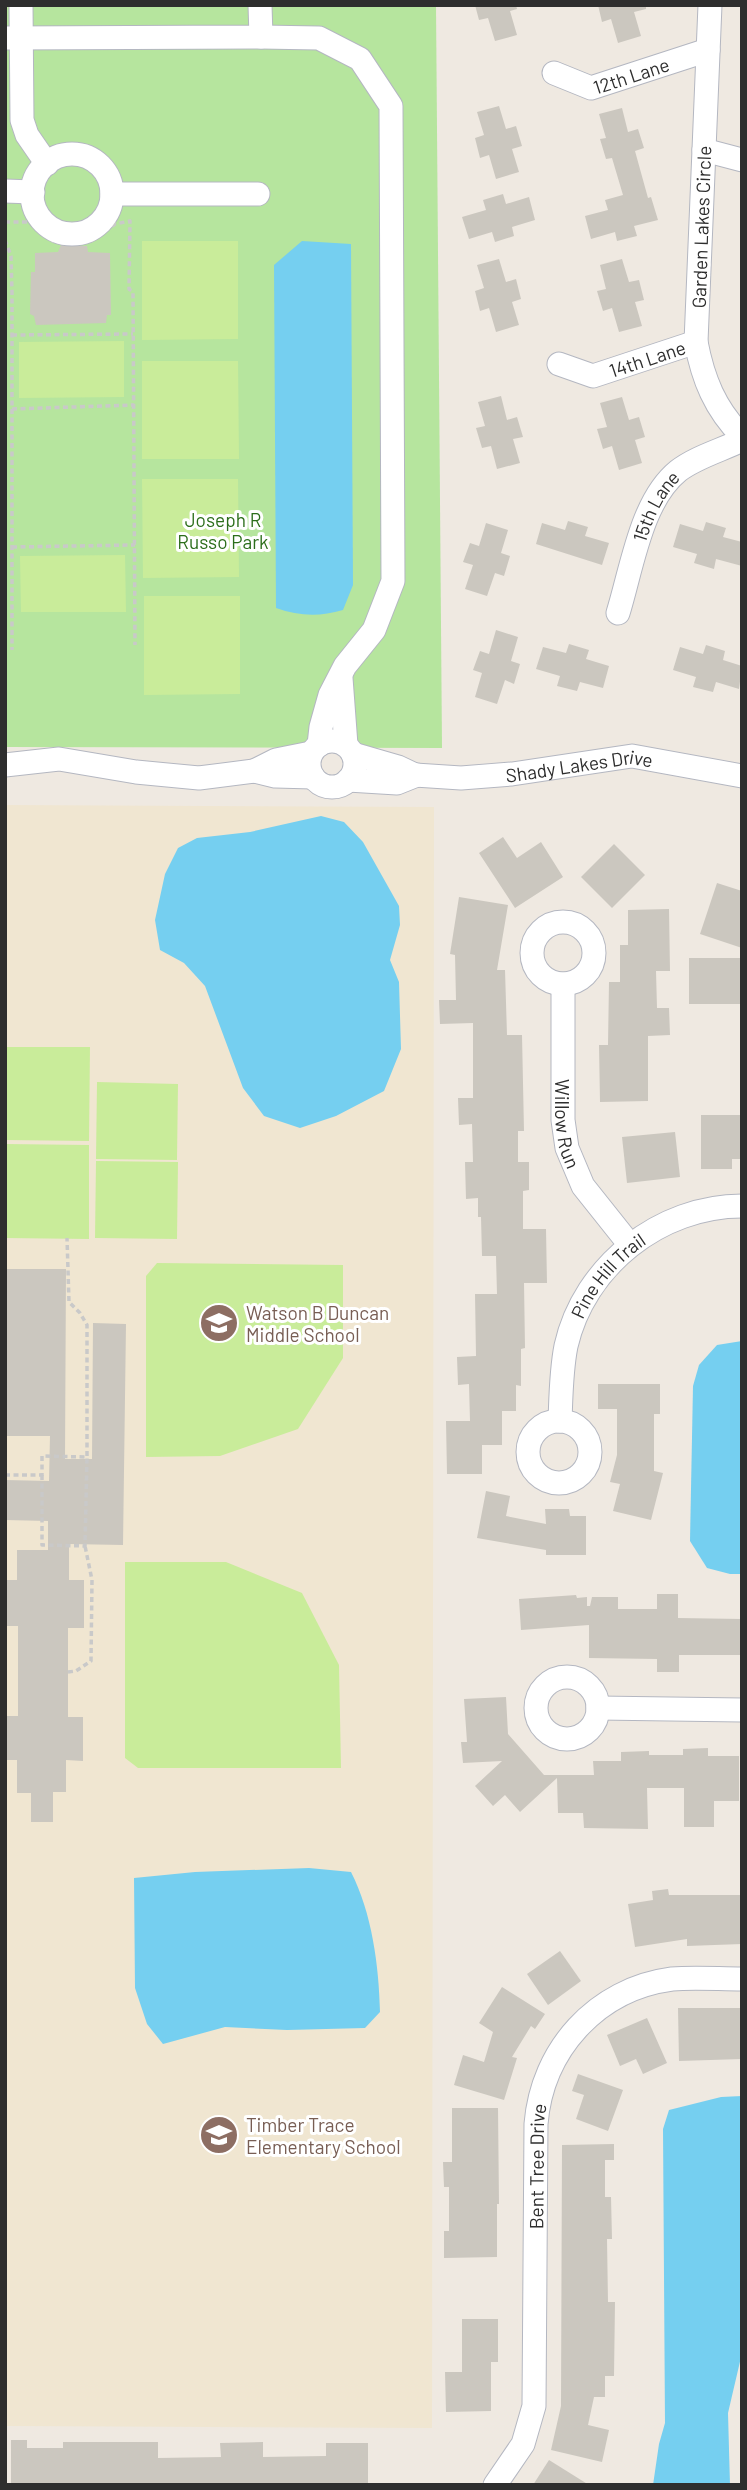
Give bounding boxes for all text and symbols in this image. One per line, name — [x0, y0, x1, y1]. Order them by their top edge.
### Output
street label: 12th Lane — [590, 52, 672, 98]
street label: Garden Lakes Circle — [687, 145, 715, 309]
street label: 14th Lane — [606, 335, 688, 381]
street label: 15th Lane — [627, 465, 683, 544]
park label: Joseph R Russo Park — [177, 508, 269, 553]
street label: Shady Lakes Drive — [505, 744, 655, 786]
street label: Willow Run — [552, 1079, 586, 1171]
street label: Pine Hill Trail — [565, 1227, 649, 1322]
place label: Watson B Duncan Middle School — [246, 1301, 389, 1346]
school or university icon: Watson B Duncan Middle School — [198, 1302, 240, 1344]
street label: Bent Tree Drive — [524, 2101, 550, 2229]
place label: Timber Trace Elementary School — [246, 2113, 401, 2158]
school or university icon: Timber Trace Elementary School — [198, 2114, 240, 2156]

